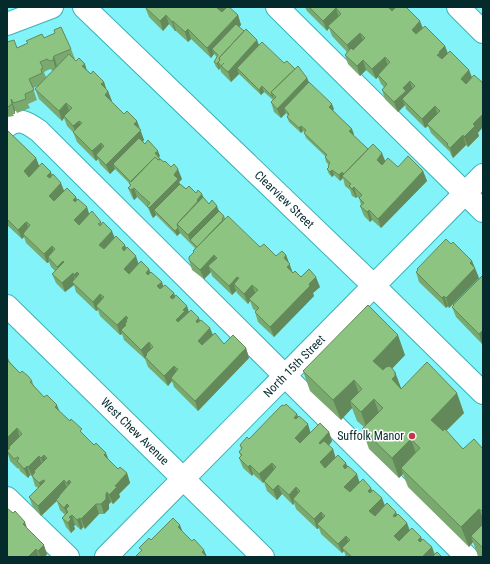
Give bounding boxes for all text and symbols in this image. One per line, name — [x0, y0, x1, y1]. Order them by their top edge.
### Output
street label: Clearview Street — [252, 168, 317, 232]
street label: North 15th Street — [261, 332, 328, 400]
street label: West Chew Avenue — [98, 395, 172, 468]
place label: Suffolk Manor — [337, 429, 404, 443]
marker: Suffolk Manor — [407, 431, 417, 441]

